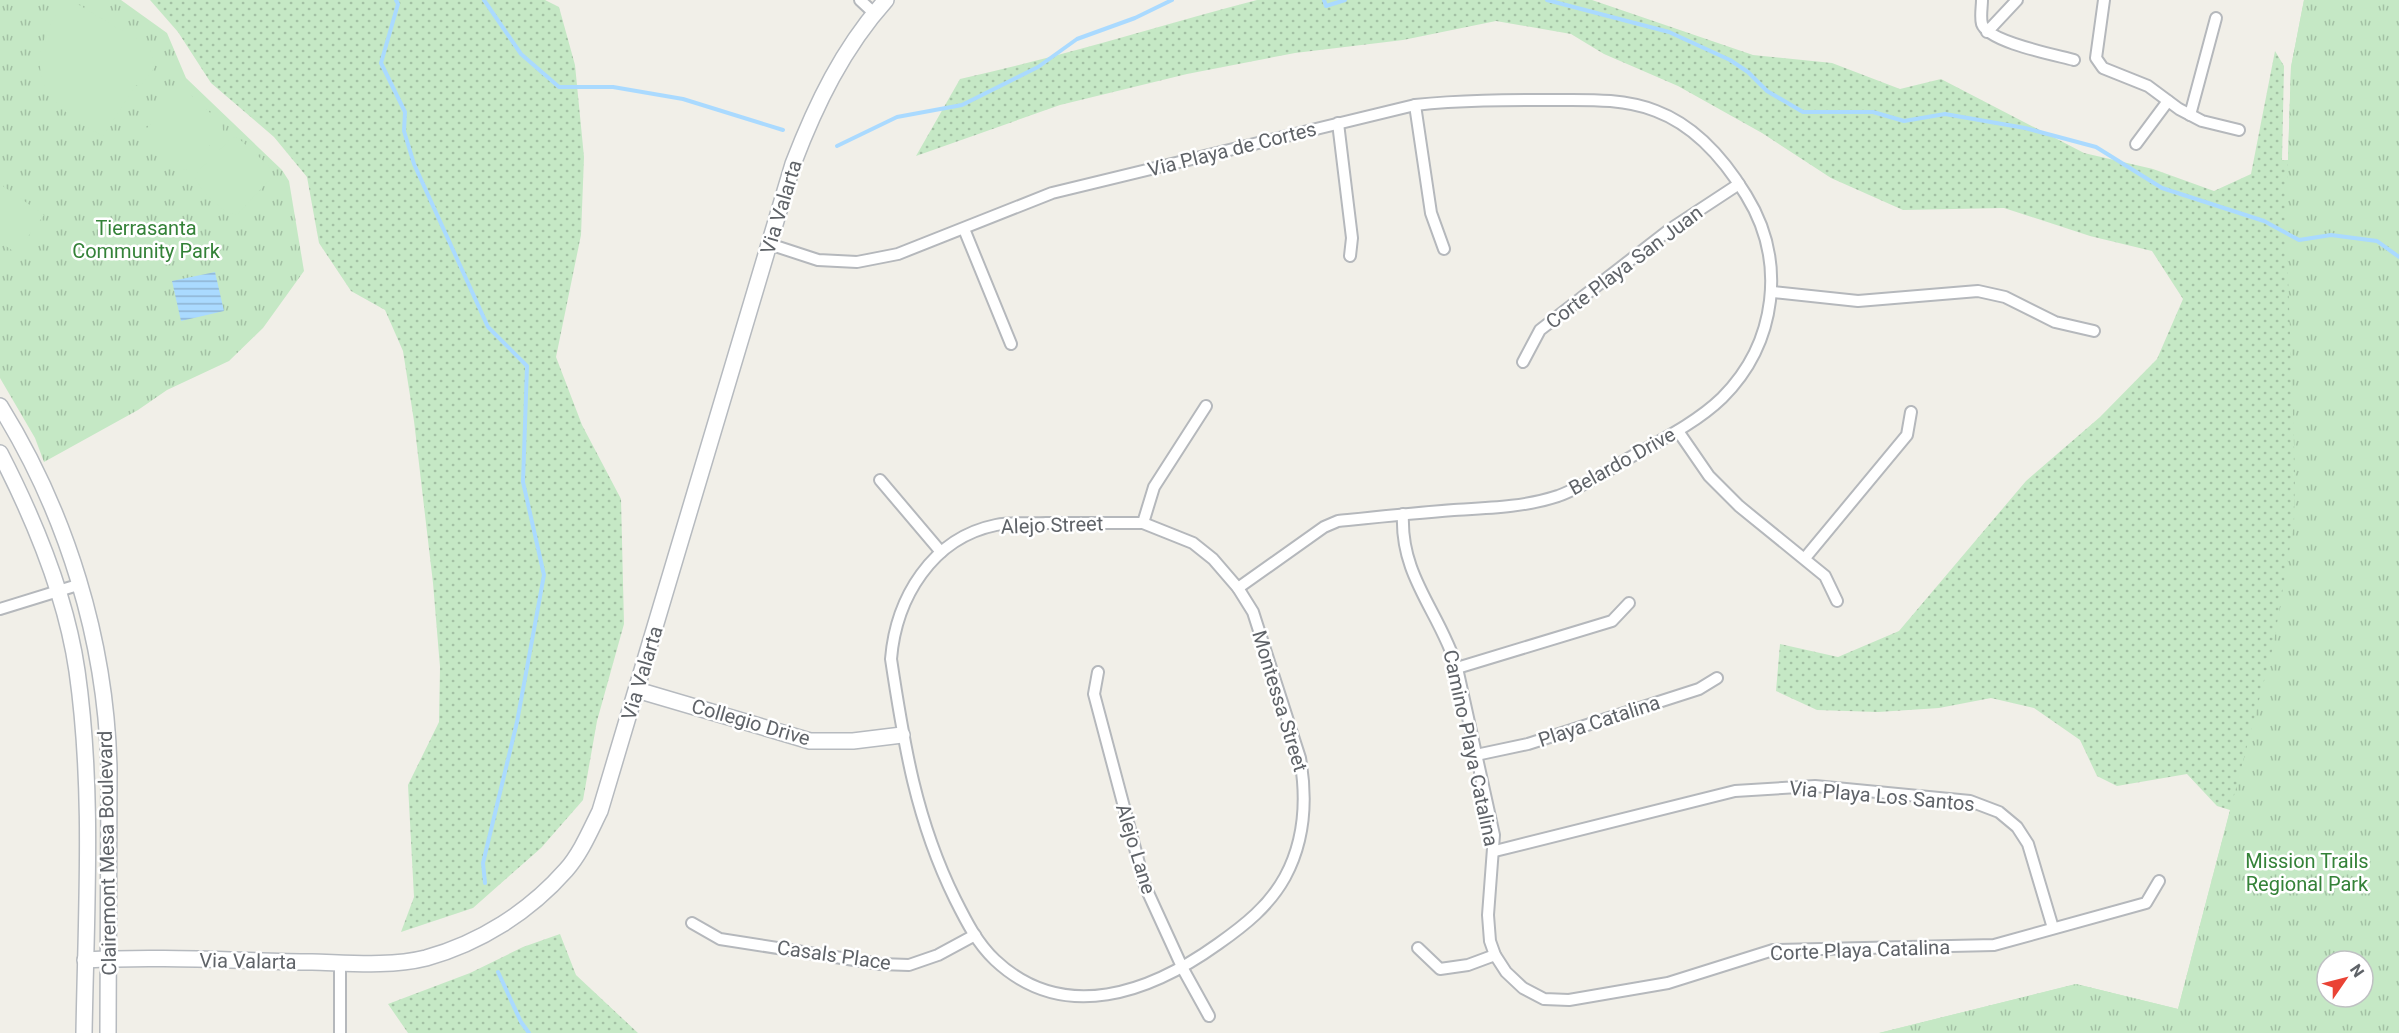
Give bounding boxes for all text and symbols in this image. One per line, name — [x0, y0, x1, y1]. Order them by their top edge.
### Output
street label: Via Playa de Cortes — [1145, 116, 1319, 182]
street label: Via Valarta — [755, 157, 807, 257]
street label: Corte Playa San Juan — [1541, 200, 1707, 334]
park label: Tierrasanta Community Park — [72, 216, 221, 263]
street label: Belardo Drive — [1565, 422, 1679, 500]
street label: Alejo Street — [1000, 511, 1104, 539]
street label: Via Valarta — [616, 623, 668, 723]
street label: Montessa Street — [1247, 628, 1313, 774]
street label: Camino Playa Catalina — [1438, 648, 1504, 848]
street label: Playa Catalina — [1535, 690, 1663, 752]
street label: Collegio Drive — [689, 694, 813, 750]
street label: Clairemont Mesa Boulevard — [93, 730, 121, 976]
street label: Via Playa Los Santos — [1788, 776, 1976, 816]
street label: Alejo Lane — [1111, 801, 1161, 897]
park label: Mission Trails Regional Park — [2245, 849, 2369, 896]
street label: Casals Place — [776, 935, 892, 975]
street label: Corte Playa Catalina — [1770, 935, 1950, 965]
street label: Via Valarta — [199, 948, 297, 974]
north arrow — [2315, 949, 2375, 1009]
text: N — [2346, 961, 2368, 981]

